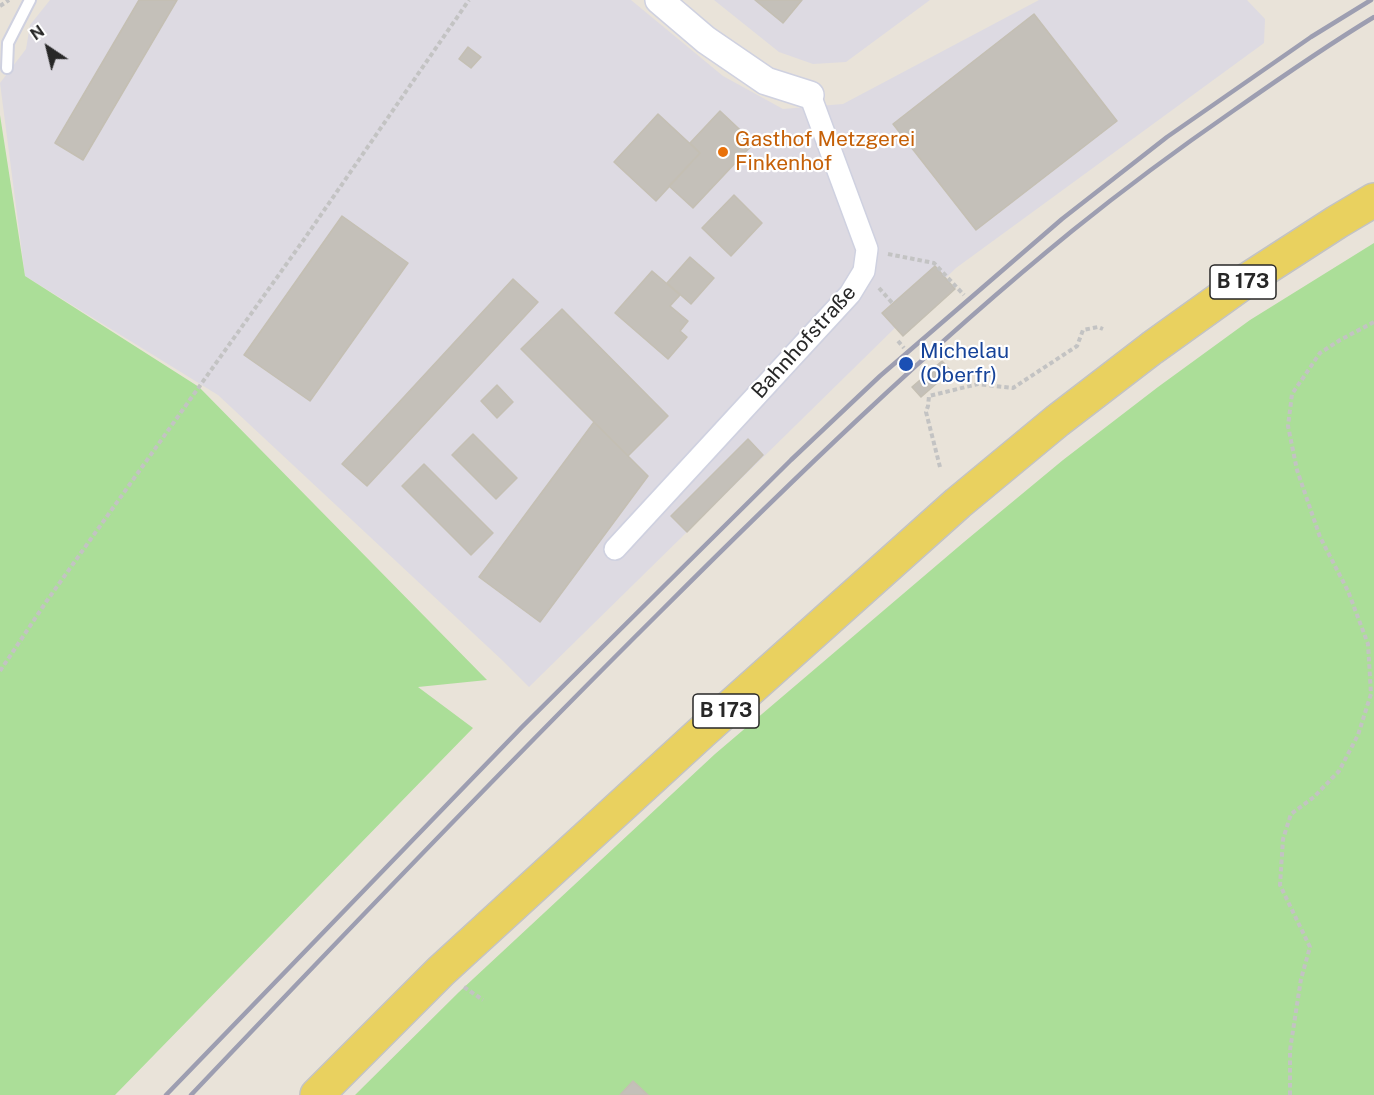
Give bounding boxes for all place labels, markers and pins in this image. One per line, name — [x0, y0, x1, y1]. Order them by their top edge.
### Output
place label: Gasthof Metzgerei Finkenhof — [735, 127, 915, 177]
marker: Gasthof Metzgerei Finkenhof — [716, 145, 730, 159]
place label: Michelau (Oberfr) — [920, 339, 1009, 389]
marker: Michelau (Oberfr) — [897, 355, 915, 373]

